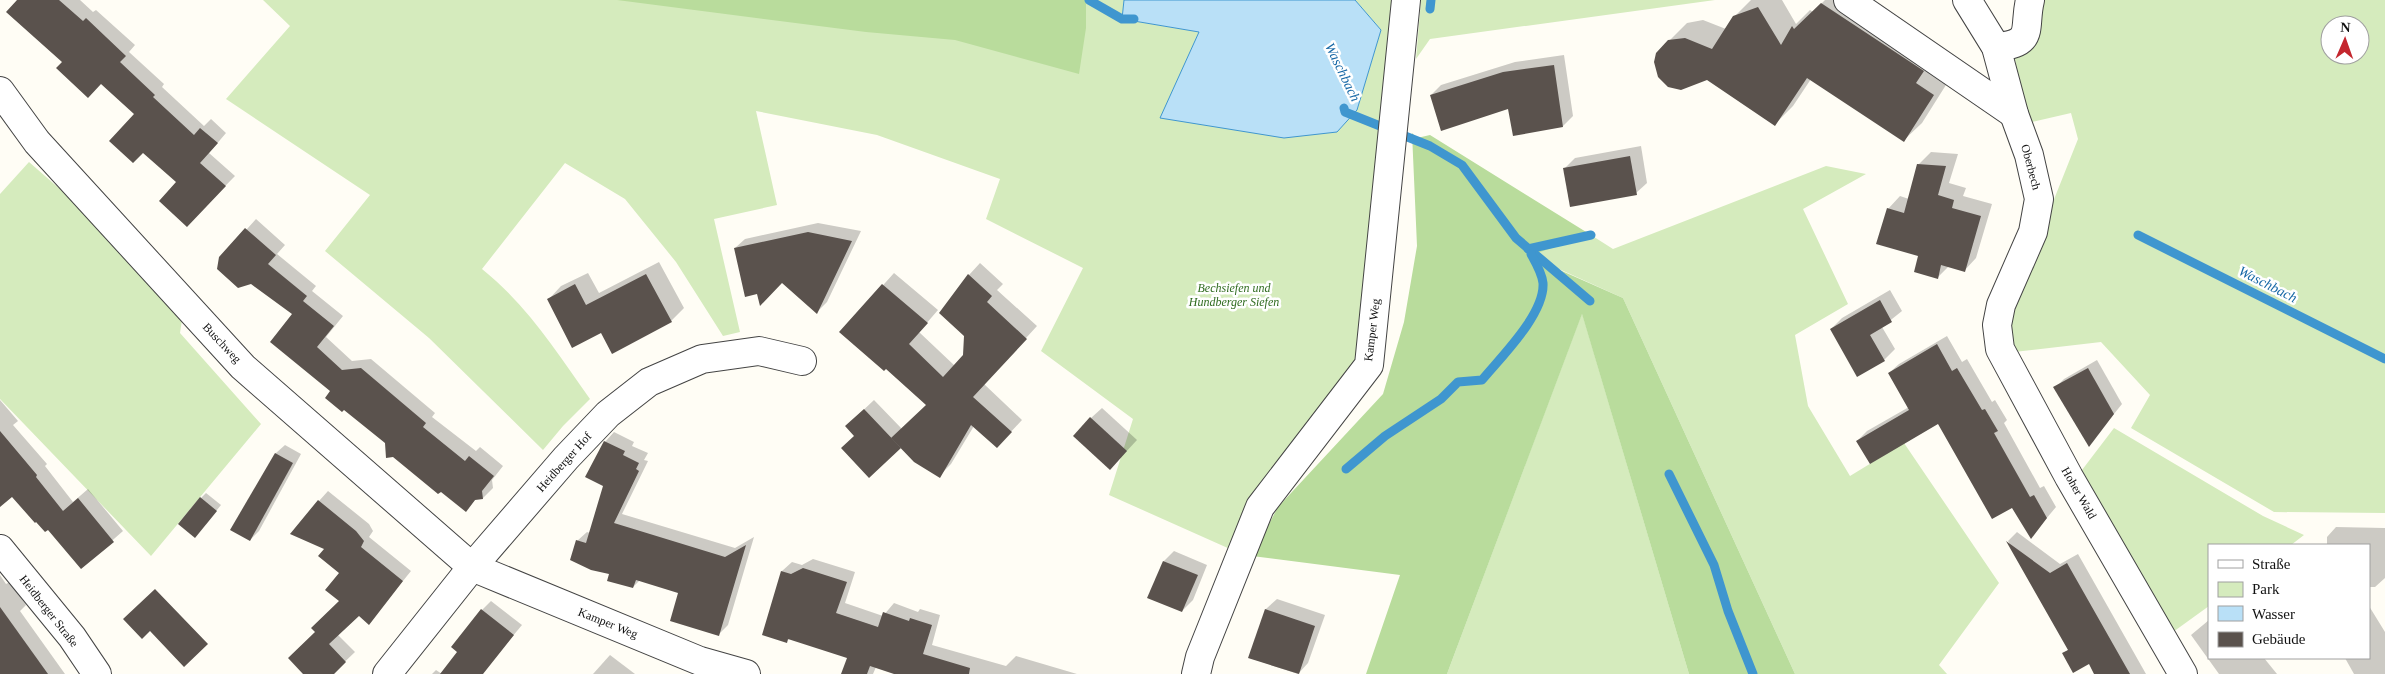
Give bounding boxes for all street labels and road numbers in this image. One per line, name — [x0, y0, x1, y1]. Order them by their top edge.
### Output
street label: Oberbech — [2018, 143, 2044, 191]
street label: Kamper Weg — [1361, 298, 1383, 362]
street label: Buschweg — [200, 320, 244, 366]
street label: Heidberger Hof — [534, 429, 594, 495]
street label: Hoher Wald — [2058, 464, 2100, 522]
street label: Heidberger Straße — [17, 572, 81, 650]
street label: Kamper Weg — [576, 605, 640, 641]

